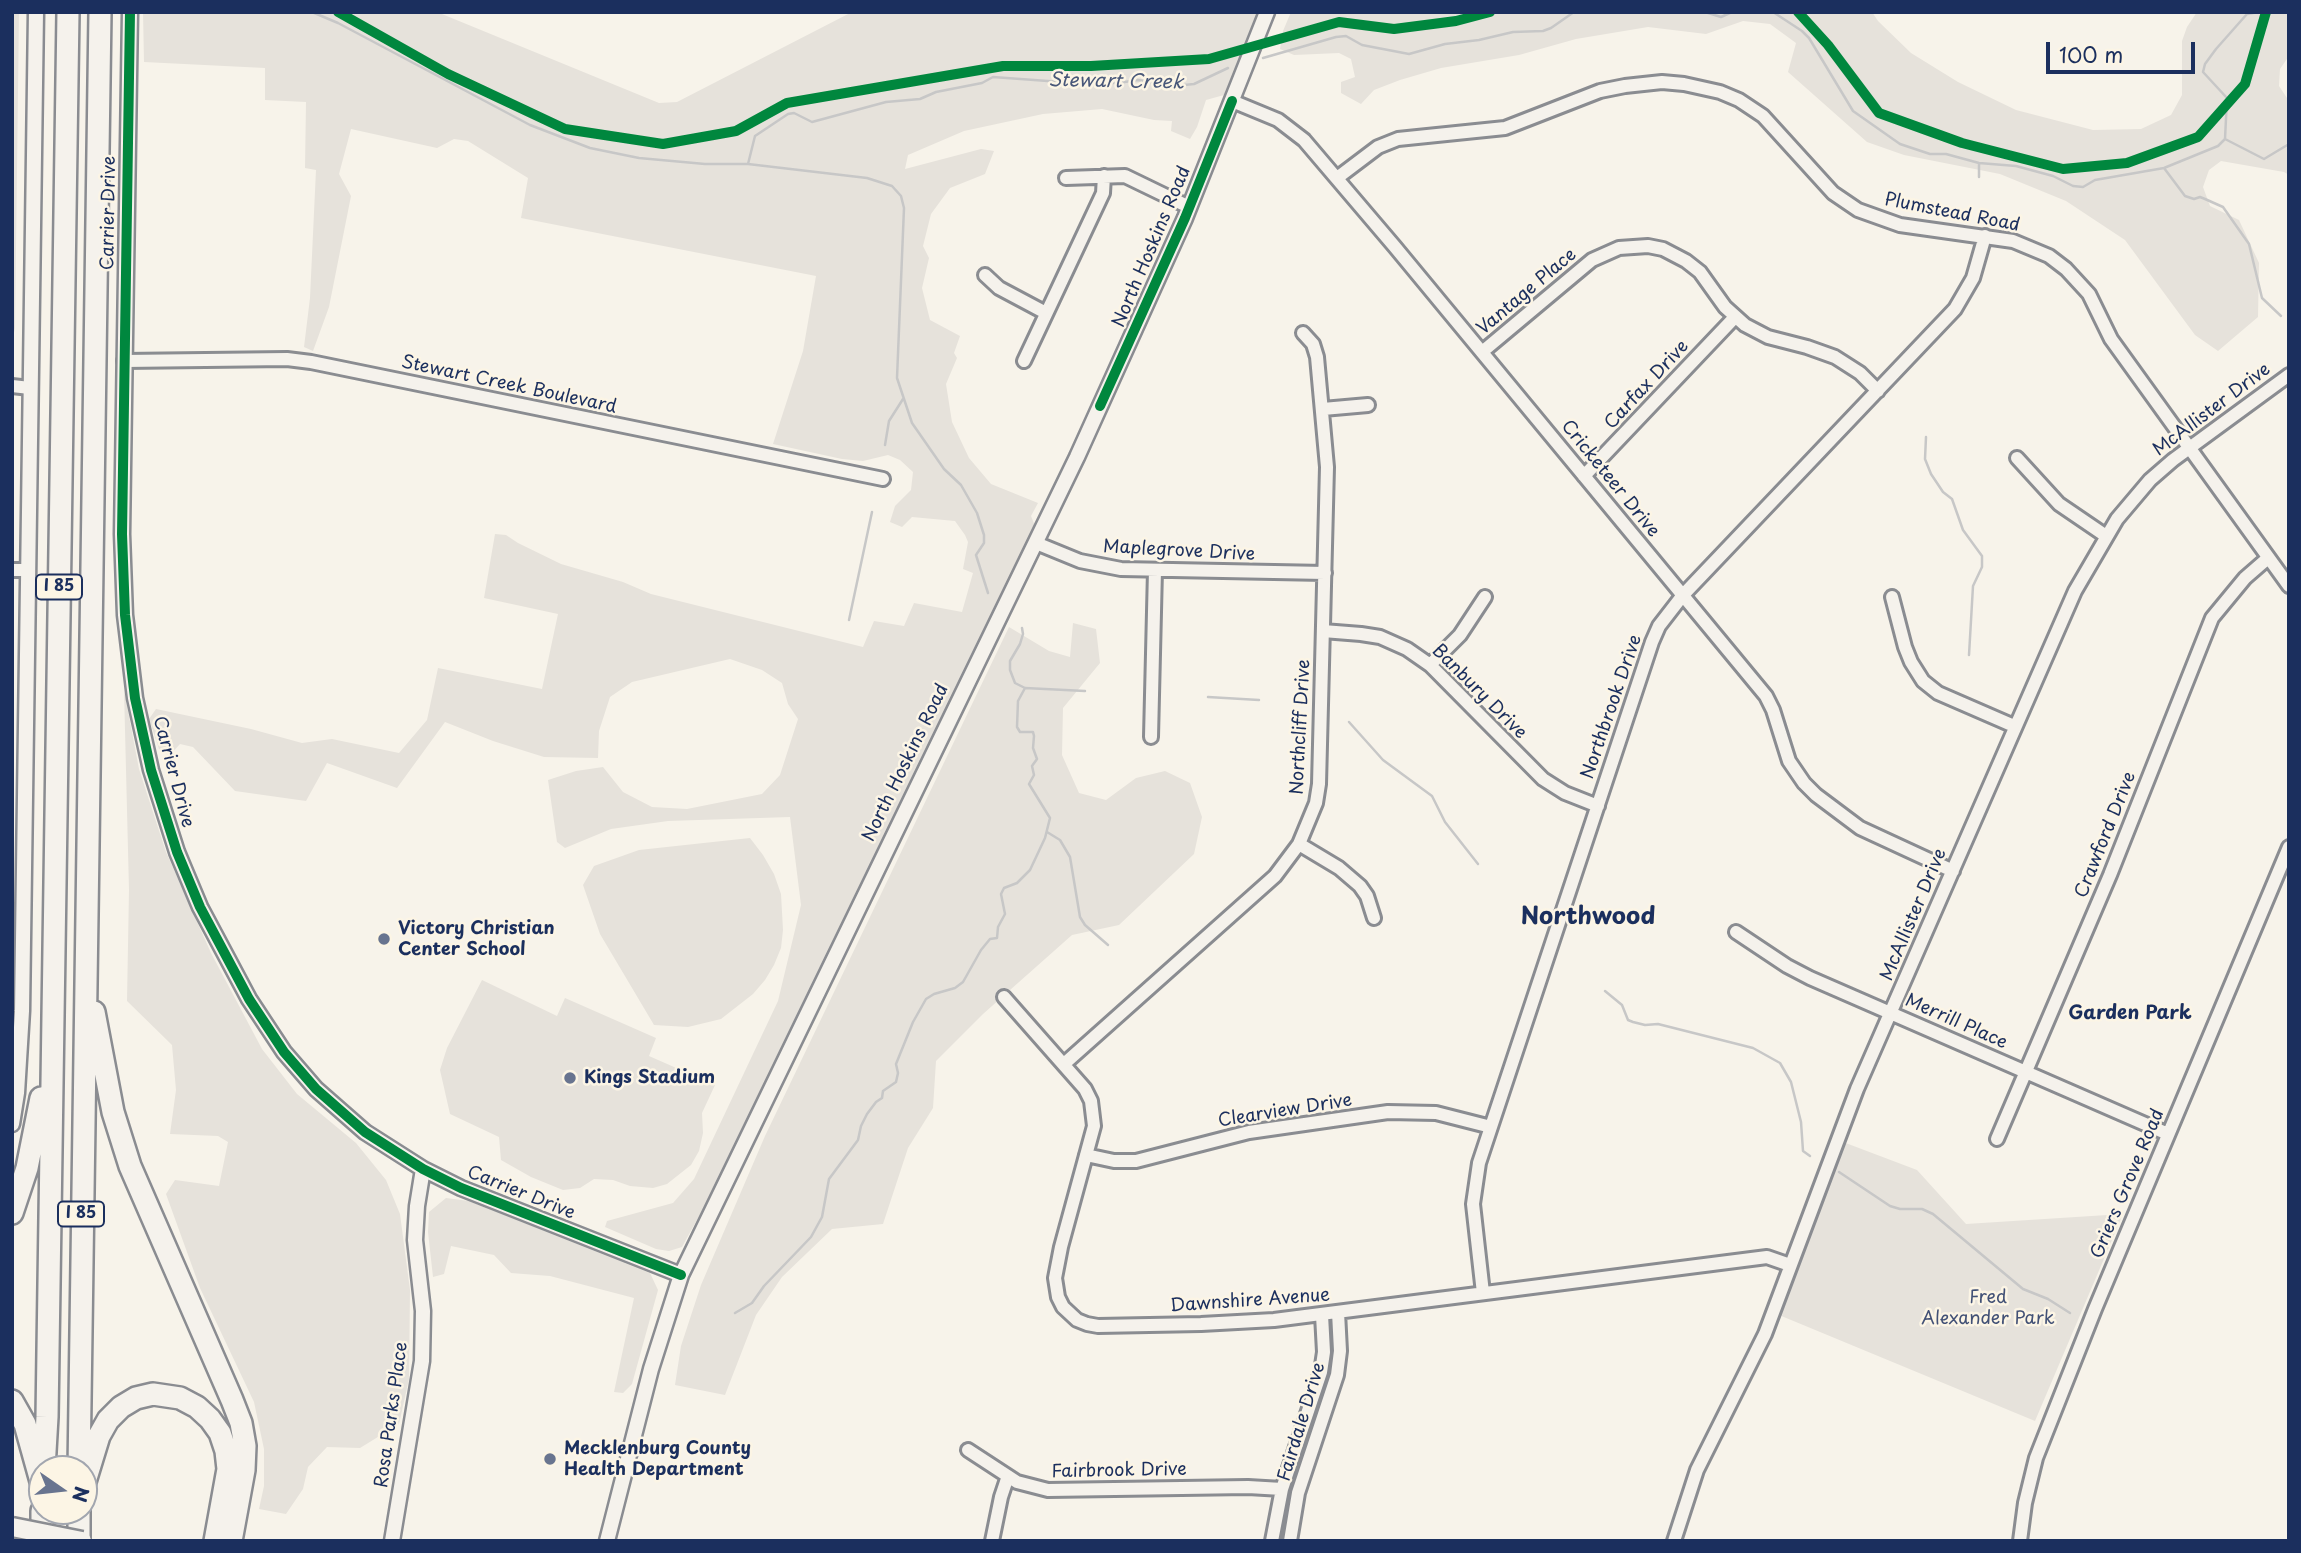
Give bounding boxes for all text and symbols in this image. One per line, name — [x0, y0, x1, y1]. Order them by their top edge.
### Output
scale bar — [2049, 28, 2198, 72]
text: 100 m — [2059, 38, 2123, 70]
water label: Stewart Creek — [1048, 69, 1184, 95]
street label: Carrier Drive — [97, 156, 121, 270]
street label: North Hoskins Road — [1108, 163, 1196, 331]
street label: Plumstead Road — [1882, 189, 2022, 237]
street label: Vantage Place — [1473, 244, 1581, 340]
street label: Carfax Drive — [1600, 336, 1694, 434]
street label: Stewart Creek Boulevard — [399, 352, 619, 418]
street label: McAllister Drive — [2149, 359, 2275, 461]
street label: Cricketeer Drive — [1556, 416, 1664, 542]
street label: Maplegrove Drive — [1102, 536, 1256, 566]
road number: I 85 — [36, 574, 82, 600]
street label: Northbrook Drive — [1577, 632, 1647, 782]
street label: Banbury Drive — [1427, 640, 1531, 744]
street label: Northcliff Drive — [1287, 659, 1315, 795]
street label: North Hoskins Road — [858, 681, 954, 845]
street label: Carrier Drive — [148, 714, 198, 830]
street label: Crawford Drive — [2071, 769, 2141, 901]
street label: McAllister Drive — [1876, 846, 1952, 984]
district label: Northwood — [1521, 903, 1655, 931]
place label: Victory Christian Center School — [398, 918, 555, 960]
marker: Victory Christian Center School — [376, 931, 392, 947]
street label: Merrill Place — [1902, 990, 2010, 1054]
district label: Garden Park — [2068, 1003, 2192, 1025]
place label: Kings Stadium — [584, 1067, 715, 1089]
marker: Kings Stadium — [562, 1070, 578, 1086]
street label: Clearview Drive — [1216, 1090, 1354, 1132]
street label: Griers Grove Road — [2087, 1106, 2169, 1262]
street label: Carrier Drive — [464, 1162, 578, 1224]
road number: I 85 — [58, 1202, 104, 1226]
street label: Dawnshire Avenue — [1169, 1285, 1331, 1317]
park label: Fred Alexander Park — [1921, 1287, 2055, 1330]
street label: Rosa Parks Place — [371, 1341, 413, 1489]
street label: Fairdale Drive — [1274, 1360, 1330, 1484]
place label: Mecklenburg County Health Department — [564, 1438, 751, 1480]
marker: Mecklenburg County Health Department — [542, 1451, 558, 1467]
north arrow — [28, 1455, 98, 1525]
street label: Fairbrook Drive — [1051, 1459, 1187, 1483]
text: N — [66, 1484, 97, 1505]

